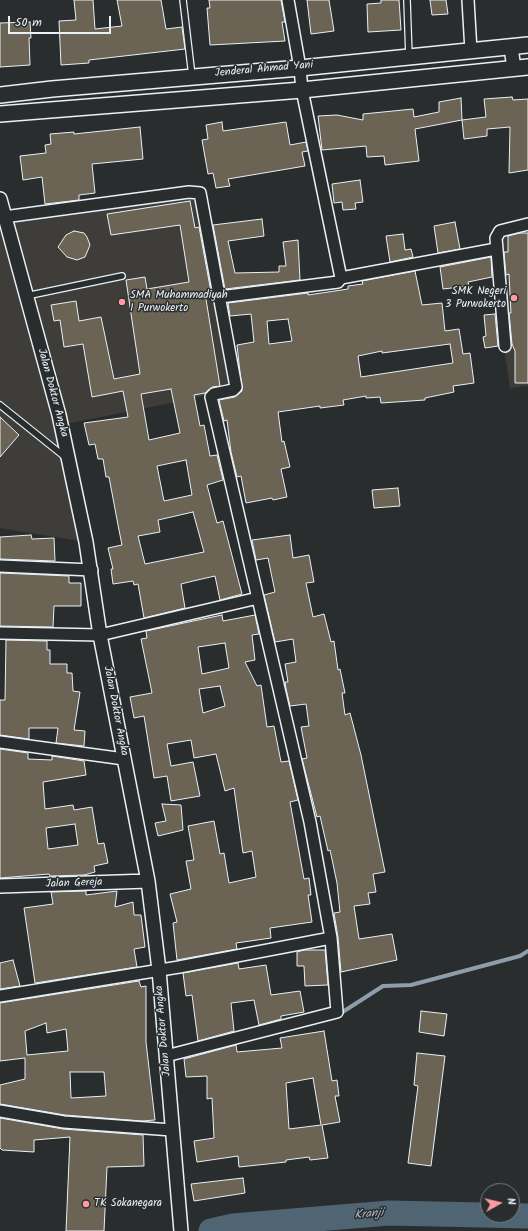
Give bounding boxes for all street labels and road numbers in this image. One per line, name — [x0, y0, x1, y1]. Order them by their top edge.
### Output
street label: Jenderal Ahmad Yani — [214, 59, 314, 81]
street label: Jalan Doktor Angka — [34, 347, 70, 439]
street label: Jalan Doktor Angka — [100, 665, 130, 757]
street label: Jalan Gereja — [45, 876, 103, 892]
street label: Jalan Doktor Angka — [153, 985, 175, 1077]

